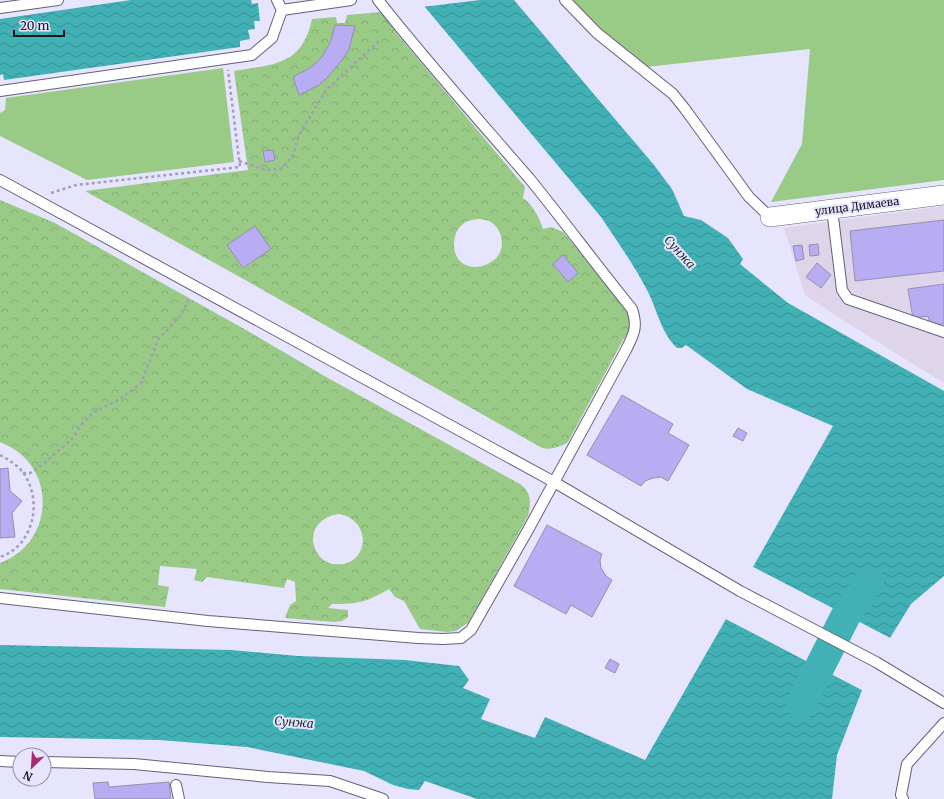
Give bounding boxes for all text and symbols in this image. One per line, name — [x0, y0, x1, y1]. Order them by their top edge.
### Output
scale bar — [14, 12, 64, 38]
text: 20 m — [20, 18, 49, 33]
street label: улица Димаева — [814, 194, 900, 218]
water label: Сунжа — [661, 232, 699, 272]
water label: Сунжа — [274, 713, 314, 731]
north arrow — [12, 747, 52, 787]
text: N — [21, 768, 35, 784]

